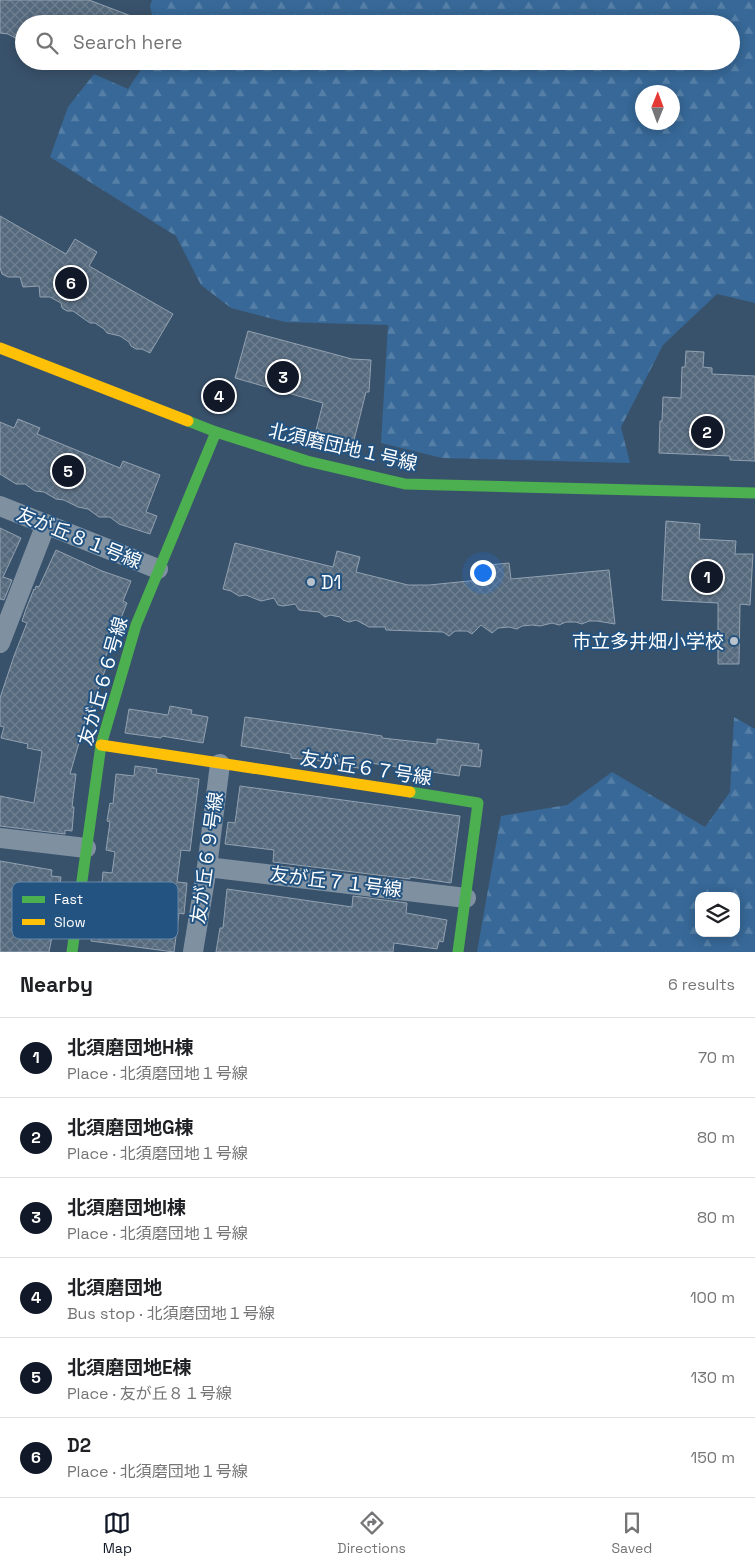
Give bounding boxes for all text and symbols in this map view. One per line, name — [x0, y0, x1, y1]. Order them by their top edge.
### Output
search box — [15, 15, 740, 70]
icon: search — [33, 29, 61, 57]
text: Search here — [73, 30, 183, 55]
north arrow — [635, 85, 680, 130]
pin: 6 — [55, 264, 87, 302]
pin: 3 — [267, 358, 299, 396]
pin: 4 — [203, 377, 235, 415]
pin: 2 — [691, 413, 723, 451]
street label: 北須磨団地１号線 — [266, 418, 420, 476]
pin: 5 — [52, 452, 84, 490]
street label: 友が丘８１号線 — [13, 501, 145, 575]
pin: 1 — [691, 558, 723, 596]
your location — [470, 560, 496, 586]
place label: D1 — [321, 570, 342, 595]
marker: D1 — [305, 576, 317, 588]
street label: 友が丘６６号線 — [73, 614, 133, 748]
place label: 市立多井畑小学校 — [572, 629, 724, 654]
marker: 市立多井畑小学校 — [728, 635, 740, 647]
street label: 友が丘６７号線 — [298, 745, 434, 791]
street label: 友が丘６９号線 — [185, 790, 229, 926]
street label: 友が丘７１号線 — [268, 861, 404, 903]
legend — [12, 882, 178, 939]
text: Fast — [54, 890, 83, 908]
map controls — [695, 892, 740, 937]
button: layers — [695, 892, 740, 937]
text: Slow — [54, 913, 86, 931]
text: Nearby — [20, 971, 93, 998]
text: 6 results — [668, 974, 735, 995]
text: 北須磨団地H棟 — [67, 1035, 193, 1060]
text: 1 — [32, 1047, 40, 1068]
text: 70 m — [698, 1047, 735, 1068]
text: Place · 北須磨団地１号線 — [67, 1063, 248, 1084]
text: 北須磨団地G棟 — [67, 1115, 194, 1140]
text: 2 — [31, 1127, 41, 1148]
text: 80 m — [697, 1127, 735, 1148]
text: Place · 北須磨団地１号線 — [67, 1143, 248, 1164]
text: 北須磨団地I棟 — [67, 1195, 186, 1220]
text: 3 — [31, 1207, 41, 1228]
text: 80 m — [697, 1207, 735, 1228]
text: Place · 北須磨団地１号線 — [67, 1223, 248, 1244]
text: 北須磨団地 — [67, 1275, 162, 1300]
text: 4 — [31, 1287, 41, 1308]
text: 100 m — [690, 1287, 735, 1308]
text: Bus stop · 北須磨団地１号線 — [67, 1303, 275, 1324]
text: 北須磨団地E棟 — [67, 1355, 192, 1380]
text: 5 — [31, 1367, 41, 1388]
text: 130 m — [691, 1367, 735, 1388]
text: Place · 友が丘８１号線 — [67, 1383, 232, 1404]
text: D2 — [67, 1433, 91, 1458]
text: 6 — [31, 1447, 41, 1468]
text: 150 m — [691, 1447, 735, 1468]
text: Place · 北須磨団地１号線 — [67, 1461, 248, 1482]
tab: Map — [103, 1509, 132, 1557]
tab: Directions — [337, 1509, 406, 1557]
tab: Saved — [611, 1509, 652, 1557]

